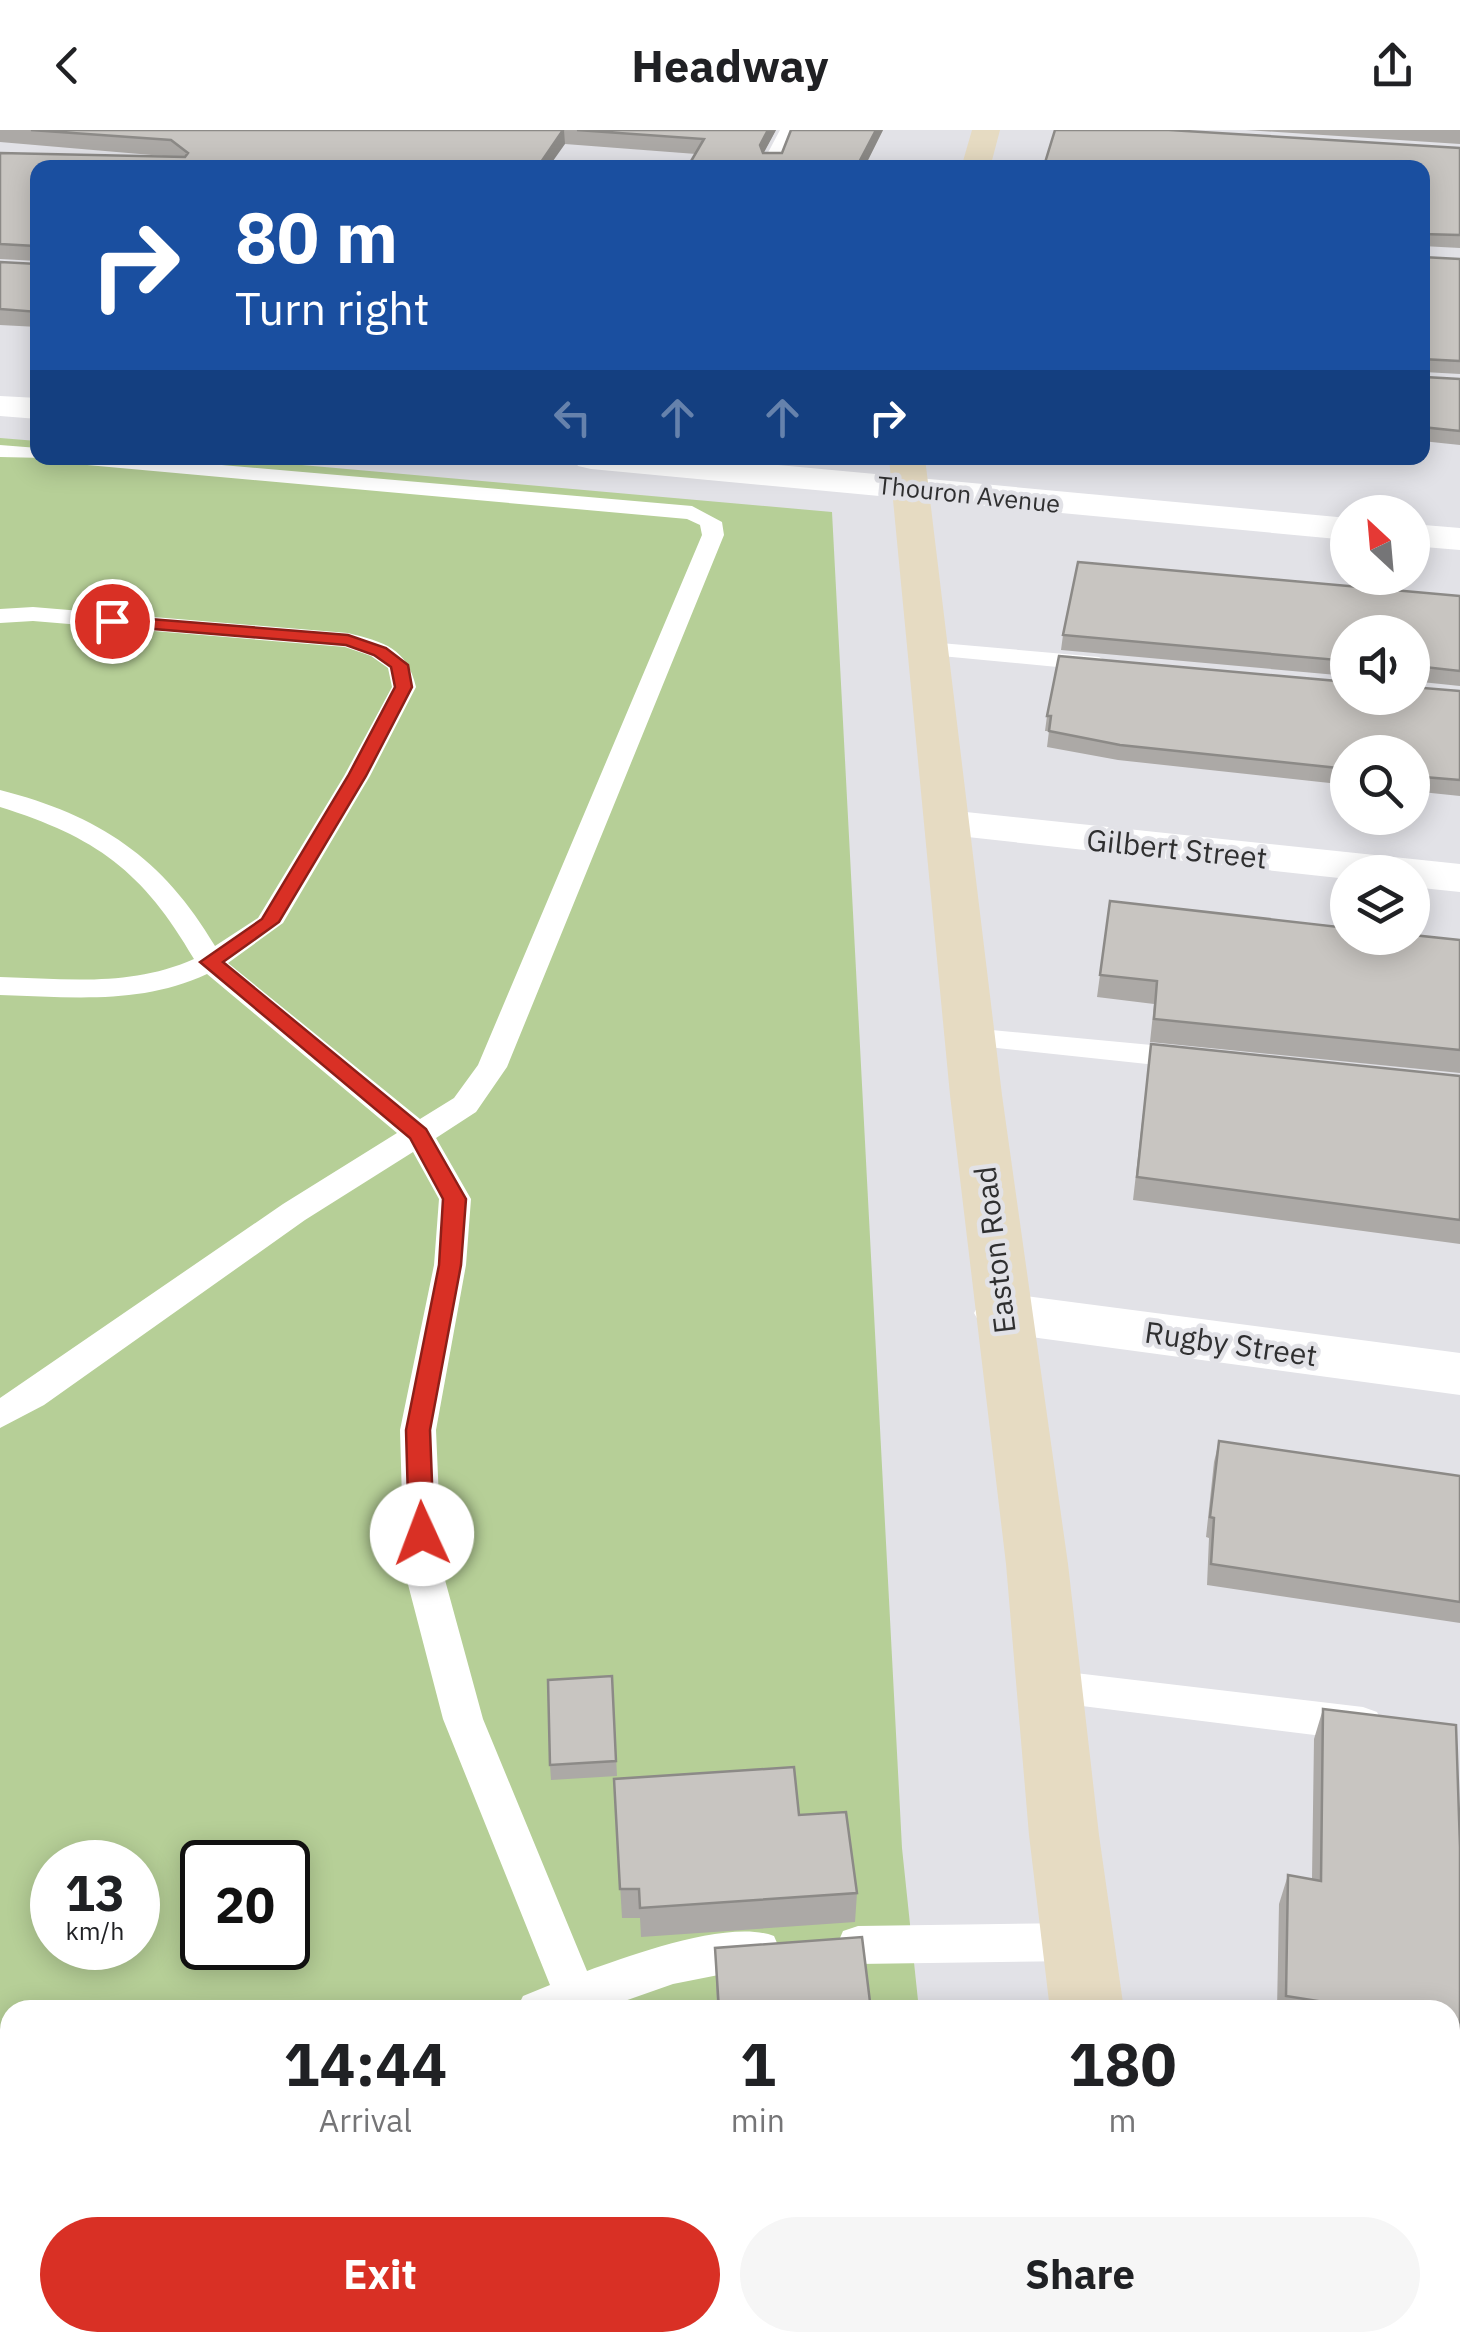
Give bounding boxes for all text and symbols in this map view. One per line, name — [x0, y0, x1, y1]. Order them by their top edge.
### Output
text: Headway — [631, 36, 829, 94]
icon: back — [40, 38, 95, 93]
icon: share — [1365, 38, 1420, 93]
text: 80 m — [235, 191, 398, 282]
icon: right — [70, 200, 200, 330]
text: Turn right — [235, 279, 430, 337]
icon: left — [545, 390, 600, 445]
icon: ahead — [650, 390, 705, 445]
icon: ahead — [755, 390, 810, 445]
icon: right — [860, 390, 915, 445]
street label: Thouron Avenue — [876, 468, 1062, 520]
north arrow — [1330, 495, 1430, 595]
map controls — [1330, 495, 1430, 955]
pin — [70, 579, 155, 664]
icon: arrive — [85, 594, 140, 649]
button: sound — [1330, 615, 1430, 715]
button: search — [1330, 735, 1430, 835]
street label: Gilbert Street — [1085, 819, 1269, 877]
button: layers — [1330, 855, 1430, 955]
street label: Easton Road — [964, 1164, 1024, 1336]
street label: Rugby Street — [1142, 1312, 1320, 1374]
position arrow — [370, 1482, 474, 1586]
speed limit sign: 20 — [180, 1840, 310, 1970]
text: 13 — [65, 1860, 125, 1925]
text: km/h — [66, 1914, 124, 1947]
text: 14:44 — [284, 2024, 447, 2103]
text: 1 — [740, 2024, 776, 2103]
text: 180 — [1068, 2024, 1176, 2103]
text: Arrival — [319, 2099, 412, 2141]
text: min — [731, 2099, 785, 2141]
text: m — [1109, 2099, 1136, 2141]
button: Exit — [40, 2217, 720, 2332]
button: Share — [740, 2217, 1420, 2332]

